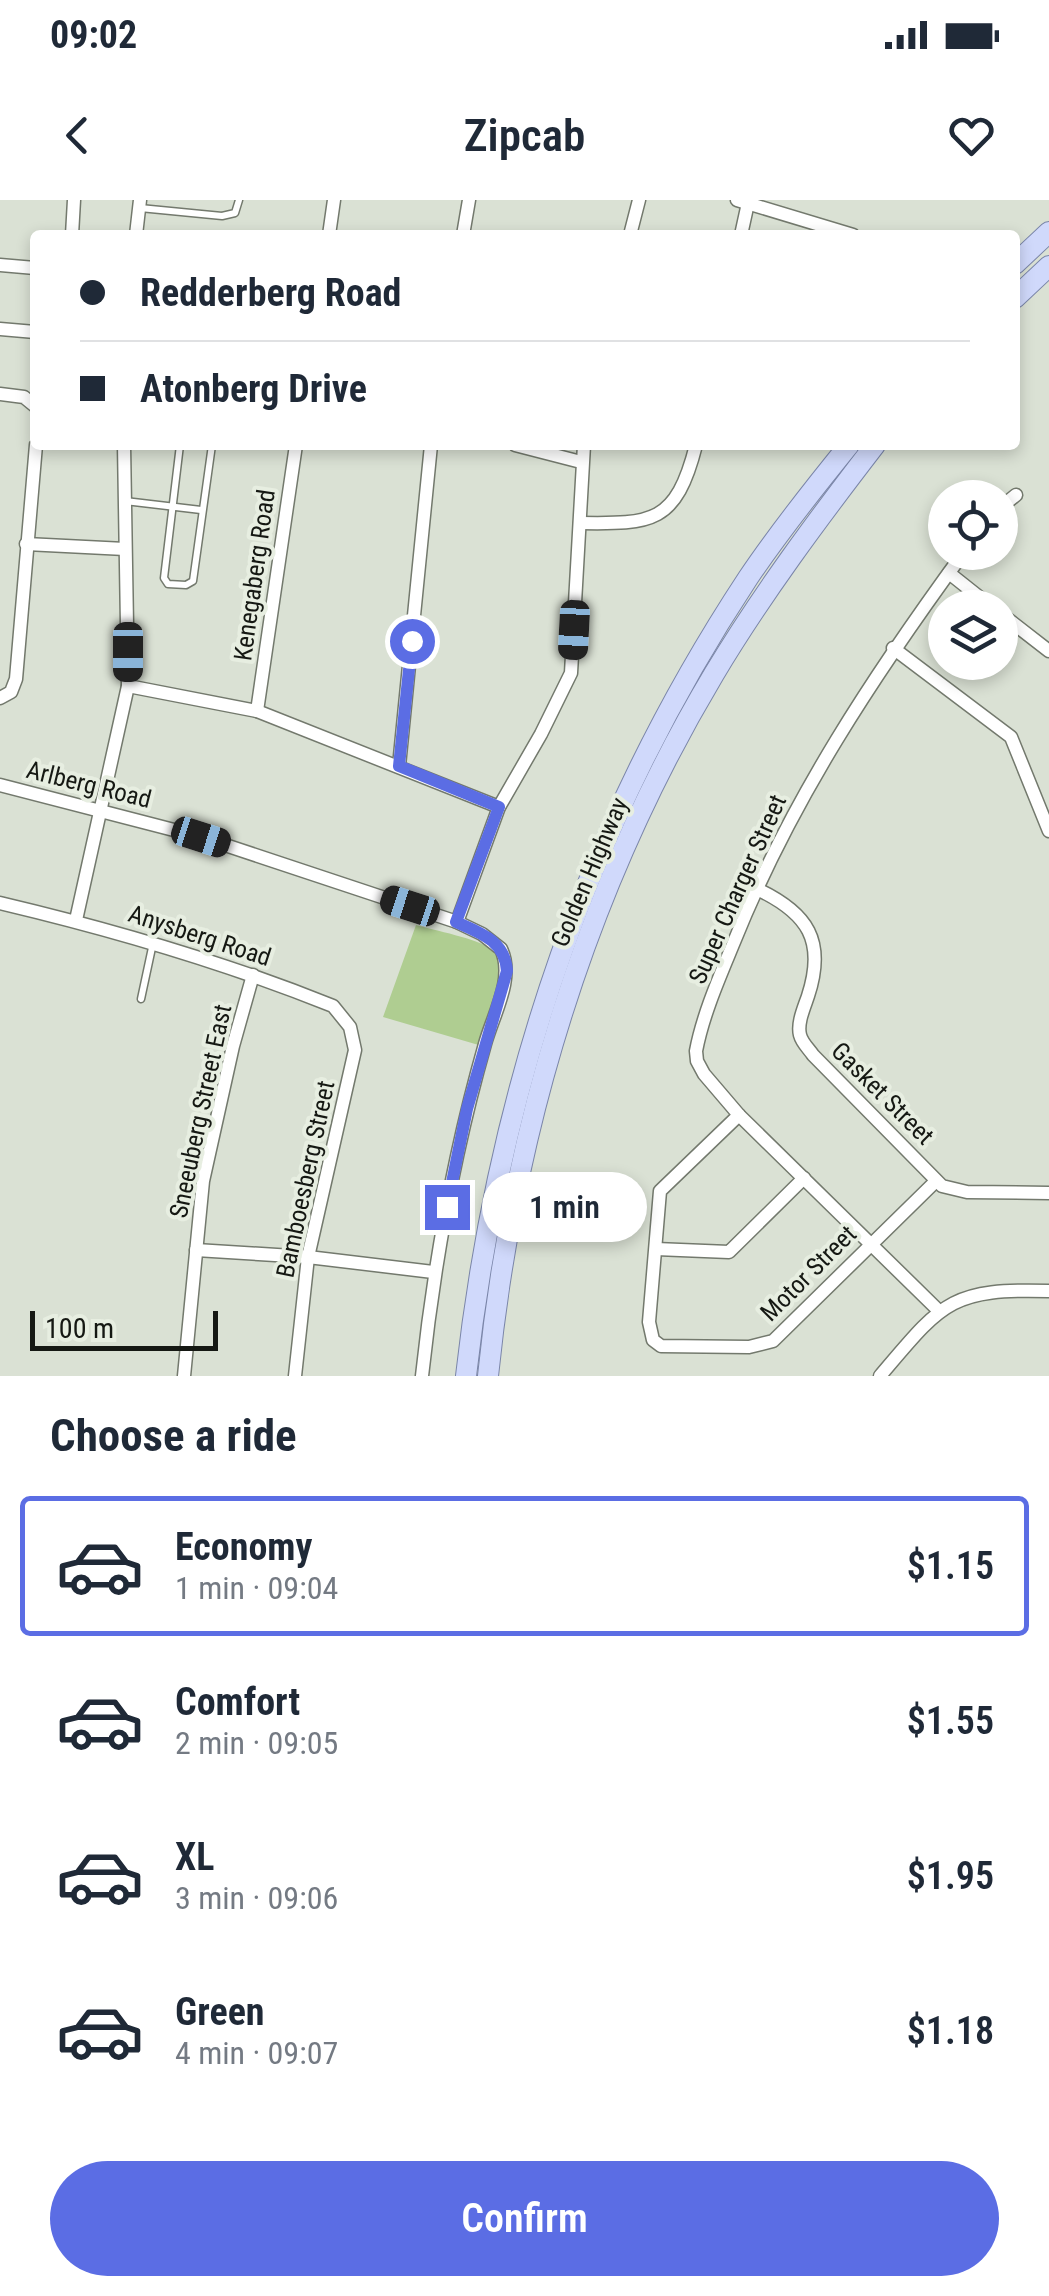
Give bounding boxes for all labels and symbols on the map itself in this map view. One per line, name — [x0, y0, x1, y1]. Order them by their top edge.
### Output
street label: Kenegaberg Road — [228, 487, 281, 663]
car — [557, 599, 591, 661]
route start — [390, 619, 435, 664]
car — [113, 622, 143, 682]
street label: Arlberg Road — [24, 755, 154, 814]
street label: Super Charger Street — [683, 790, 792, 988]
street label: Golden Highway — [545, 793, 634, 951]
car — [168, 813, 234, 861]
car — [377, 882, 443, 930]
street label: Anysberg Road — [125, 899, 275, 972]
street label: Sneeuberg Street East — [164, 1002, 237, 1221]
street label: Gasket Street — [826, 1036, 940, 1150]
street label: Bamboesberg Street — [270, 1078, 341, 1280]
callout: 1 min — [482, 1172, 647, 1242]
route end — [425, 1185, 470, 1230]
street label: Motor Street — [755, 1220, 862, 1327]
scale bar — [30, 1306, 218, 1350]

